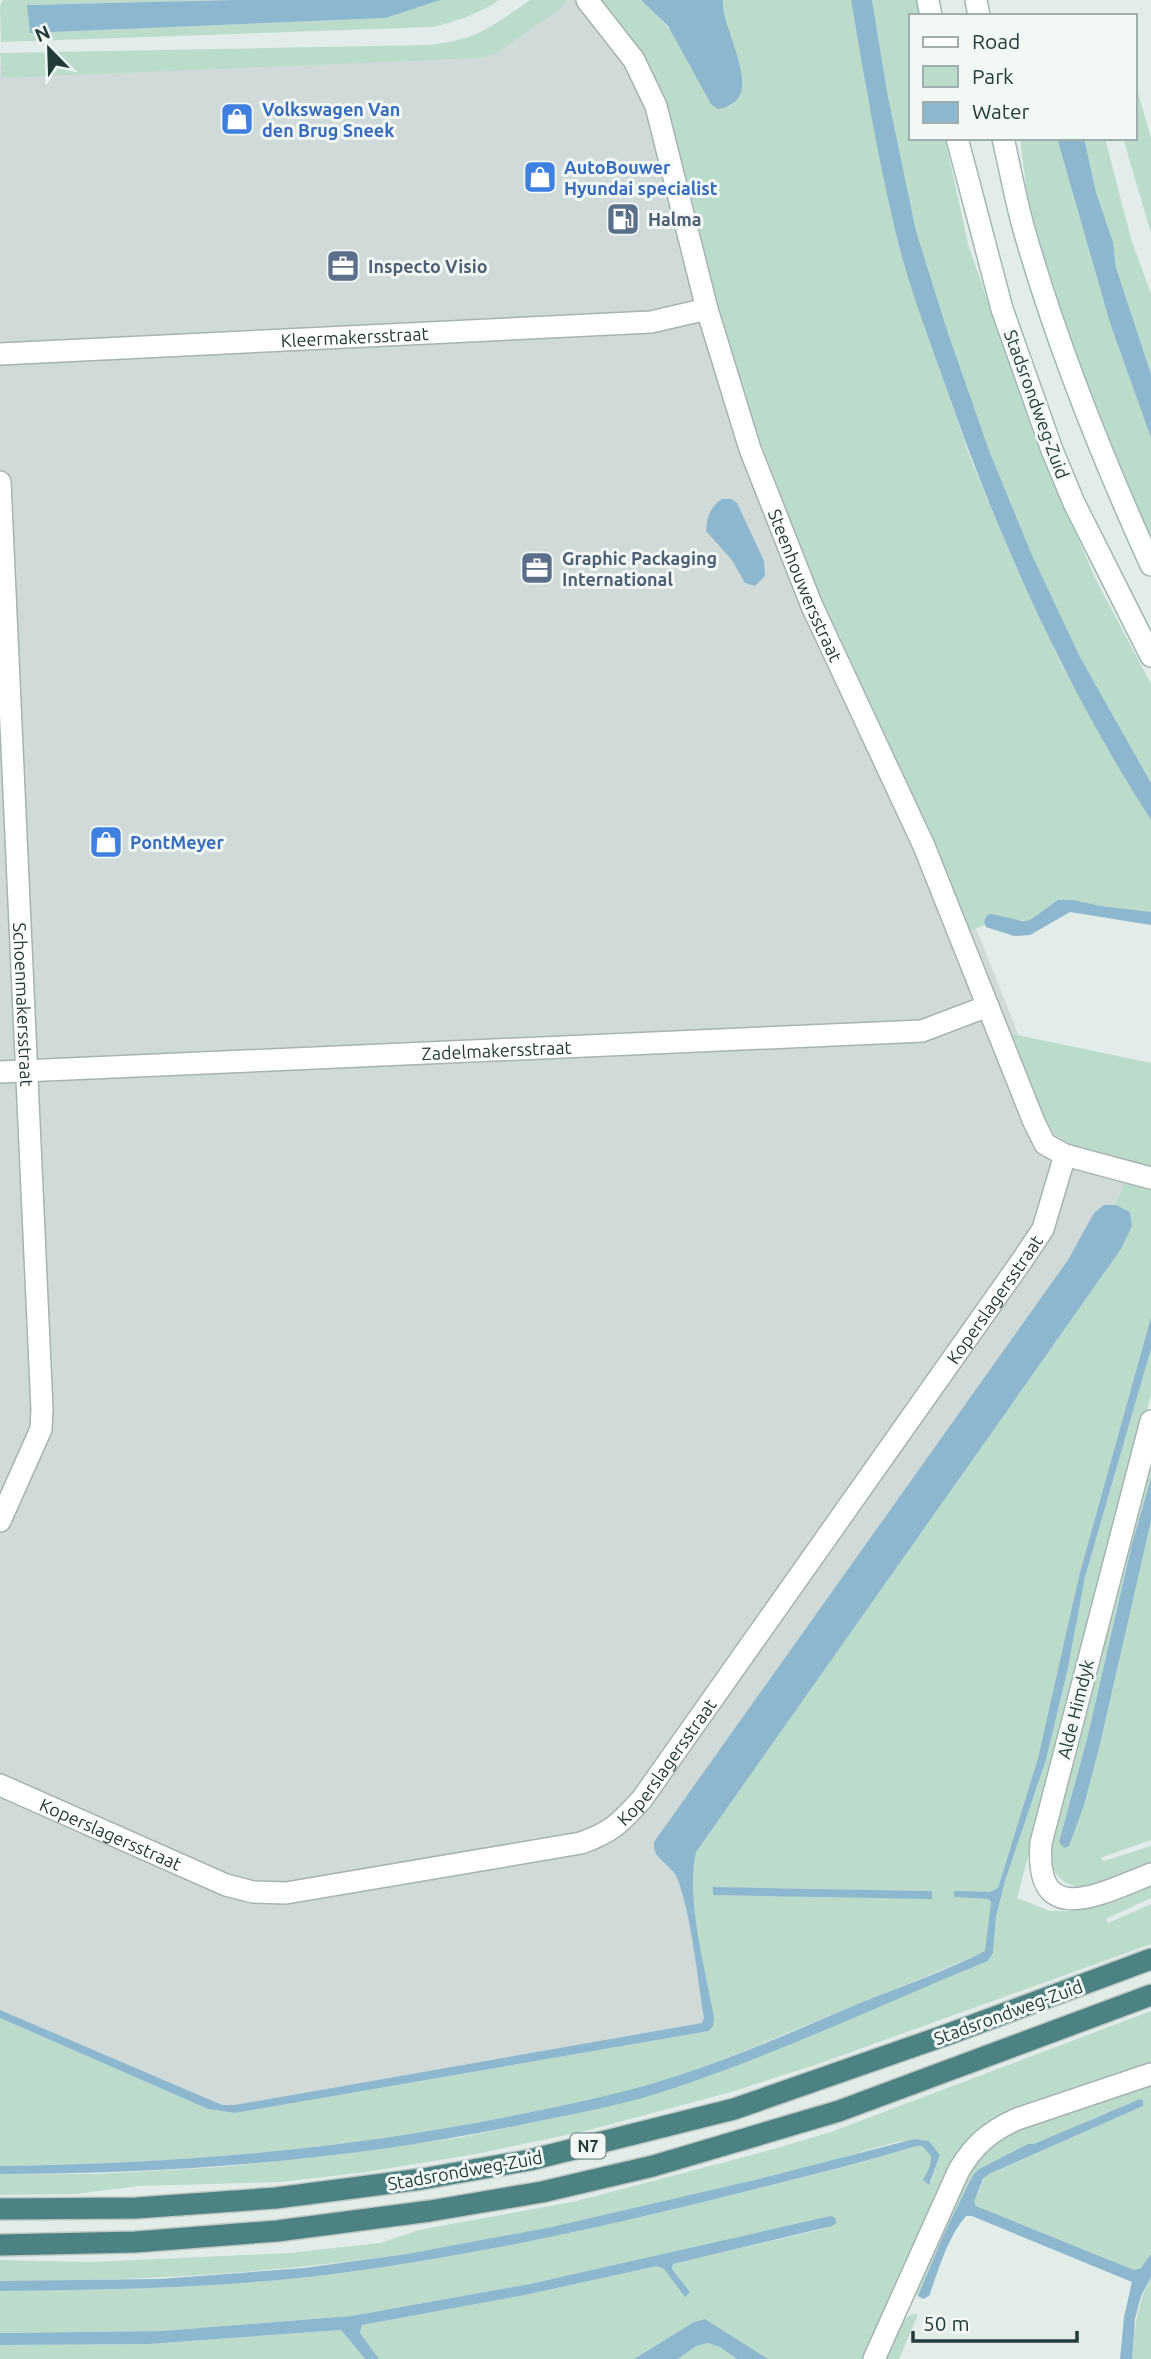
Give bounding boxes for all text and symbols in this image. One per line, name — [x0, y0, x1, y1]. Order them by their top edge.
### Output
north arrow — [14, 14, 84, 84]
legend — [909, 14, 1137, 140]
text: N — [32, 20, 53, 46]
text: Road — [972, 29, 1020, 53]
text: Park — [972, 64, 1014, 88]
place label: Volkswagen Van den Brug Sneek — [262, 99, 400, 140]
text: Water — [972, 99, 1030, 123]
shop icon: Volkswagen Van den Brug Sneek — [218, 100, 256, 138]
place label: AutoBouwer Hyundai specialist — [564, 157, 718, 198]
shop icon: AutoBouwer Hyundai specialist — [521, 158, 559, 196]
fuel station icon: Halma — [604, 200, 642, 238]
place label: Halma — [648, 209, 702, 229]
office icon: Inspecto Visio — [324, 247, 362, 285]
place label: Inspecto Visio — [368, 256, 488, 276]
street label: Kleermakersstraat — [280, 323, 429, 350]
street label: Stadsrondweg-Zuid — [1001, 327, 1073, 481]
street label: Steenhouwersstraat — [765, 506, 846, 665]
place label: Graphic Packaging International — [562, 548, 717, 589]
office icon: Graphic Packaging International — [518, 549, 556, 587]
shop icon: PontMeyer — [87, 823, 125, 861]
place label: PontMeyer — [130, 832, 224, 852]
street label: Schoenmakersstraat — [10, 922, 37, 1087]
street label: Zadelmakersstraat — [421, 1037, 572, 1063]
street label: Koperslagersstraat — [942, 1231, 1046, 1368]
street label: Alde Himdyk — [1053, 1657, 1097, 1761]
street label: Koperslagersstraat — [613, 1695, 720, 1829]
street label: Koperslagersstraat — [37, 1794, 184, 1874]
street label: Stadsrondweg-Zuid — [931, 1976, 1085, 2048]
road number: N7 — [570, 2134, 606, 2158]
street label: Stadsrondweg-Zuid — [386, 2147, 544, 2193]
scale bar — [913, 2300, 1078, 2344]
text: 50 m — [923, 2311, 970, 2335]

